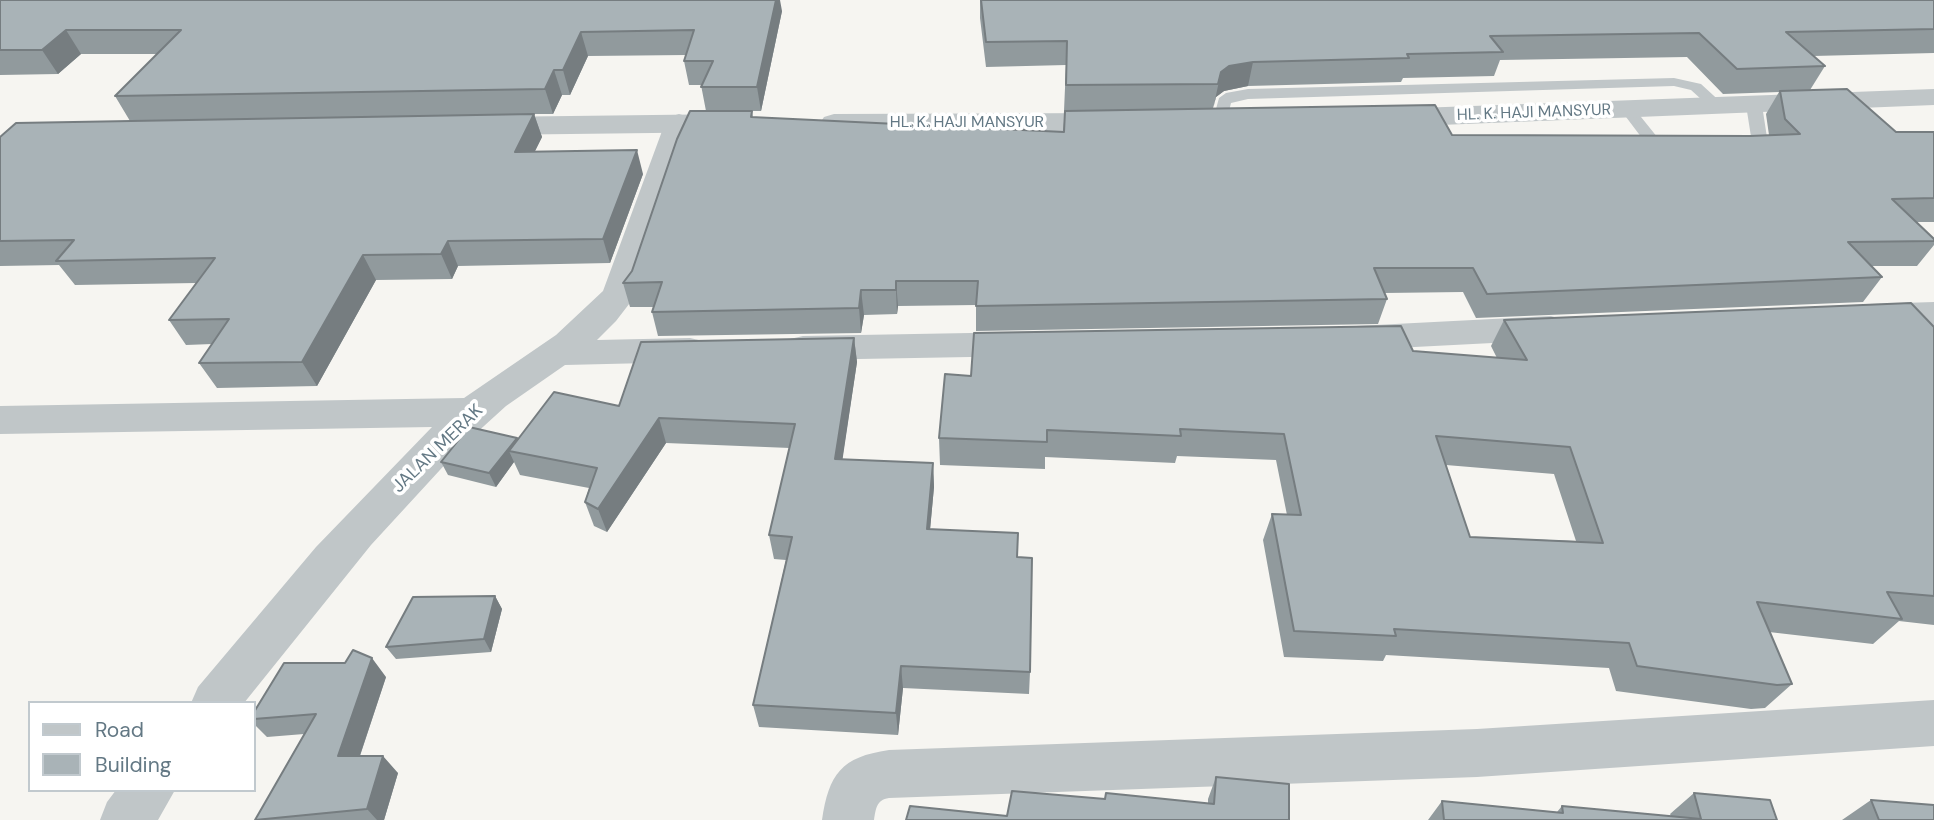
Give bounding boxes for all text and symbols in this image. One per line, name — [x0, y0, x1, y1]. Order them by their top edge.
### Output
street label: HL. K. HAJI MANSYUR — [1457, 101, 1611, 125]
street label: HL. K. HAJI MANSYUR — [890, 113, 1044, 133]
street label: JALAN MERAK — [388, 400, 488, 498]
legend — [28, 701, 256, 792]
text: Road — [95, 716, 144, 744]
text: Building — [95, 751, 171, 779]

